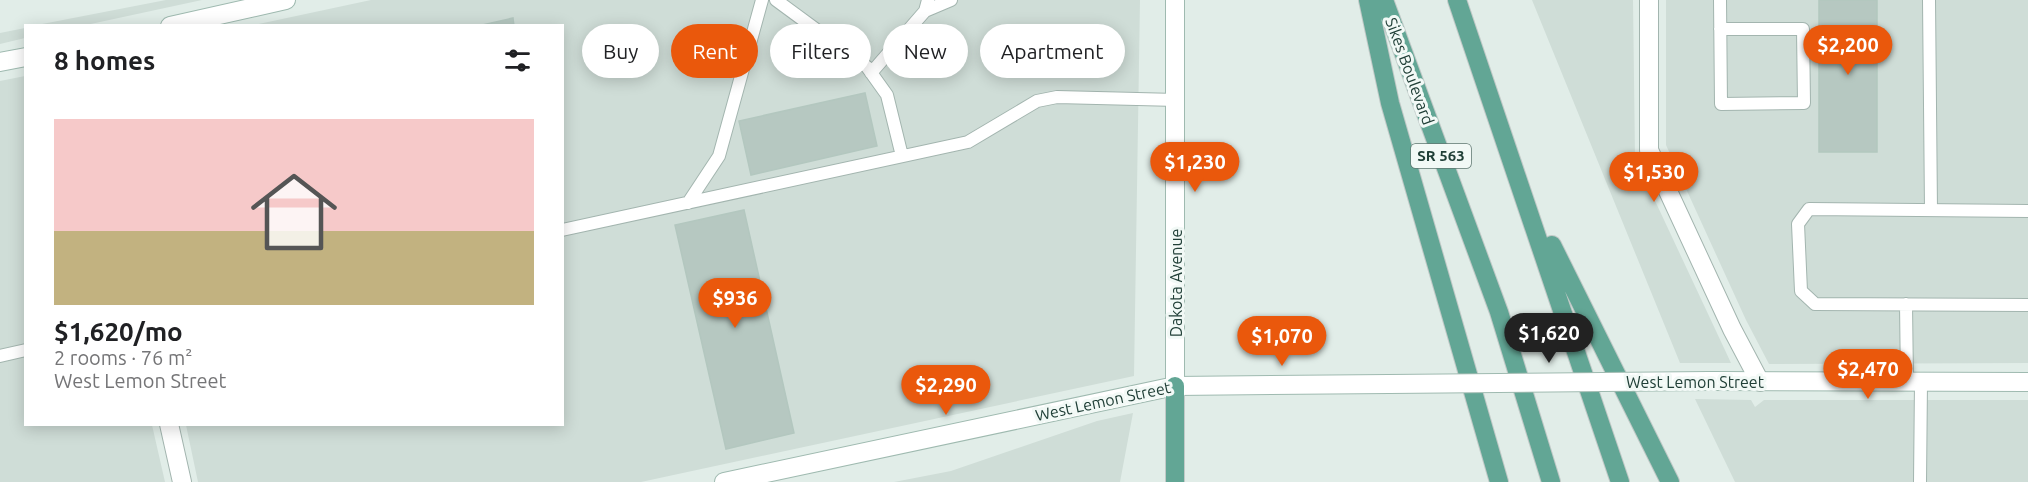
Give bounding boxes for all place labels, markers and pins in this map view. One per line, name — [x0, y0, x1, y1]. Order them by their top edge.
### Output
pin: $2,200 — [1799, 25, 1897, 76]
pin: $1,230 — [1146, 142, 1244, 193]
pin: $1,530 — [1605, 152, 1703, 203]
pin: $936 — [699, 278, 771, 329]
pin: $1,620 — [1500, 313, 1598, 364]
pin: $1,070 — [1233, 316, 1331, 367]
pin: $2,470 — [1819, 349, 1917, 400]
pin: $2,290 — [897, 365, 995, 416]

